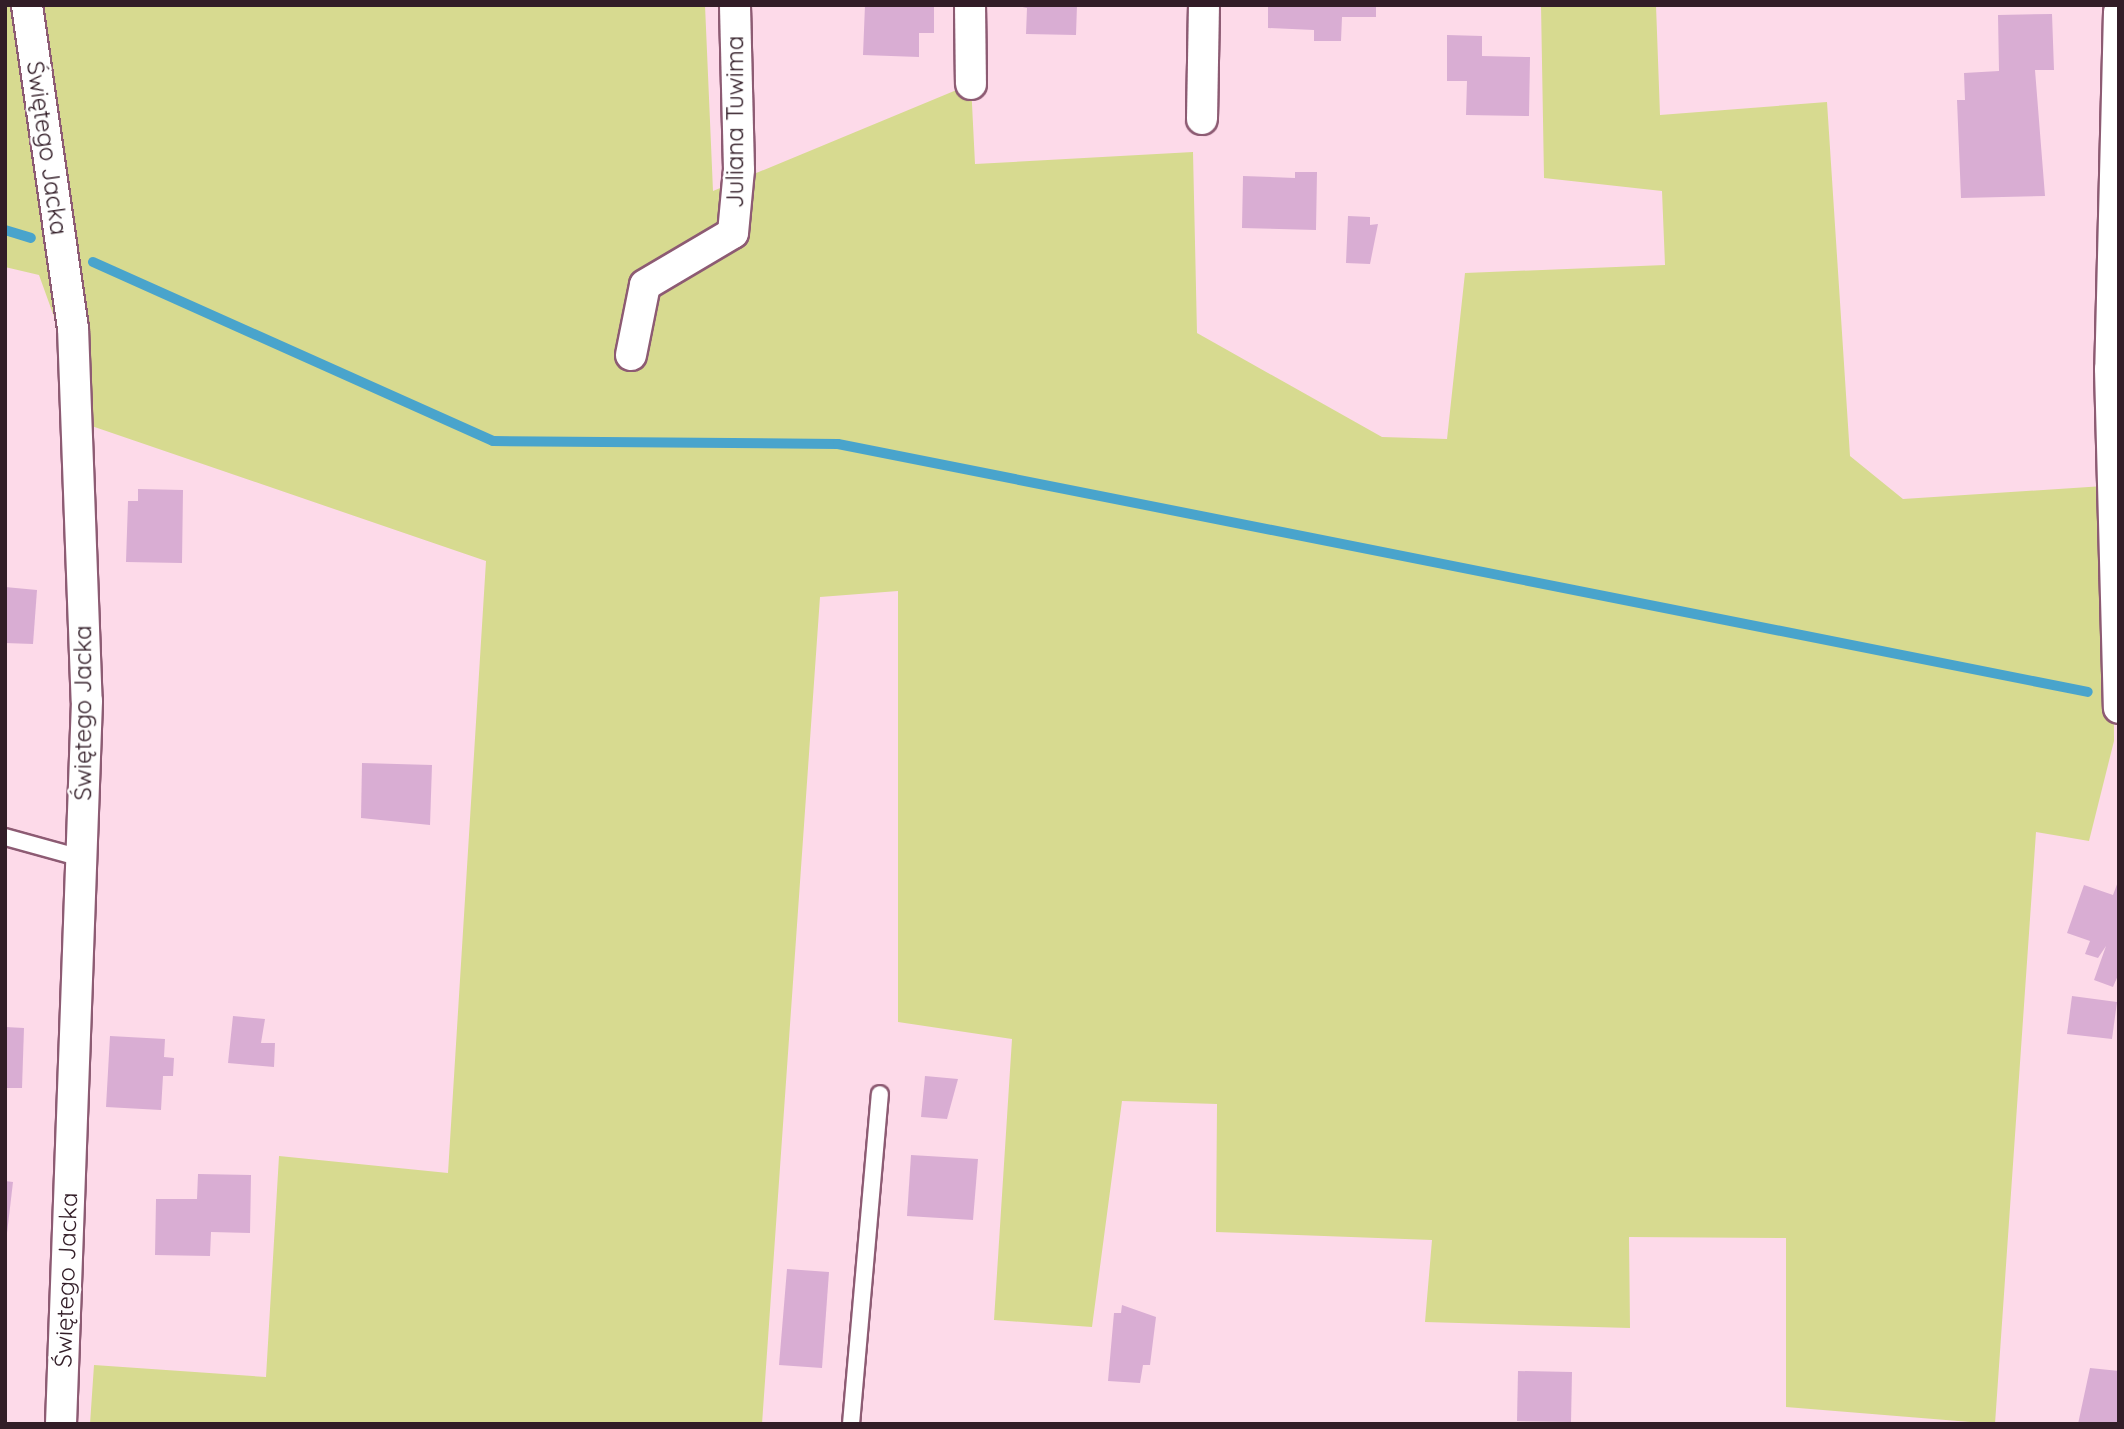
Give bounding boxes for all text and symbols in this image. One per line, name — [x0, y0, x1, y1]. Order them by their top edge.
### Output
street label: Juliana Tuwima — [721, 36, 749, 208]
street label: Świętego Jacka — [21, 59, 73, 237]
street label: Świętego Jacka — [69, 625, 97, 801]
street label: Świętego Jacka — [49, 1192, 83, 1368]

